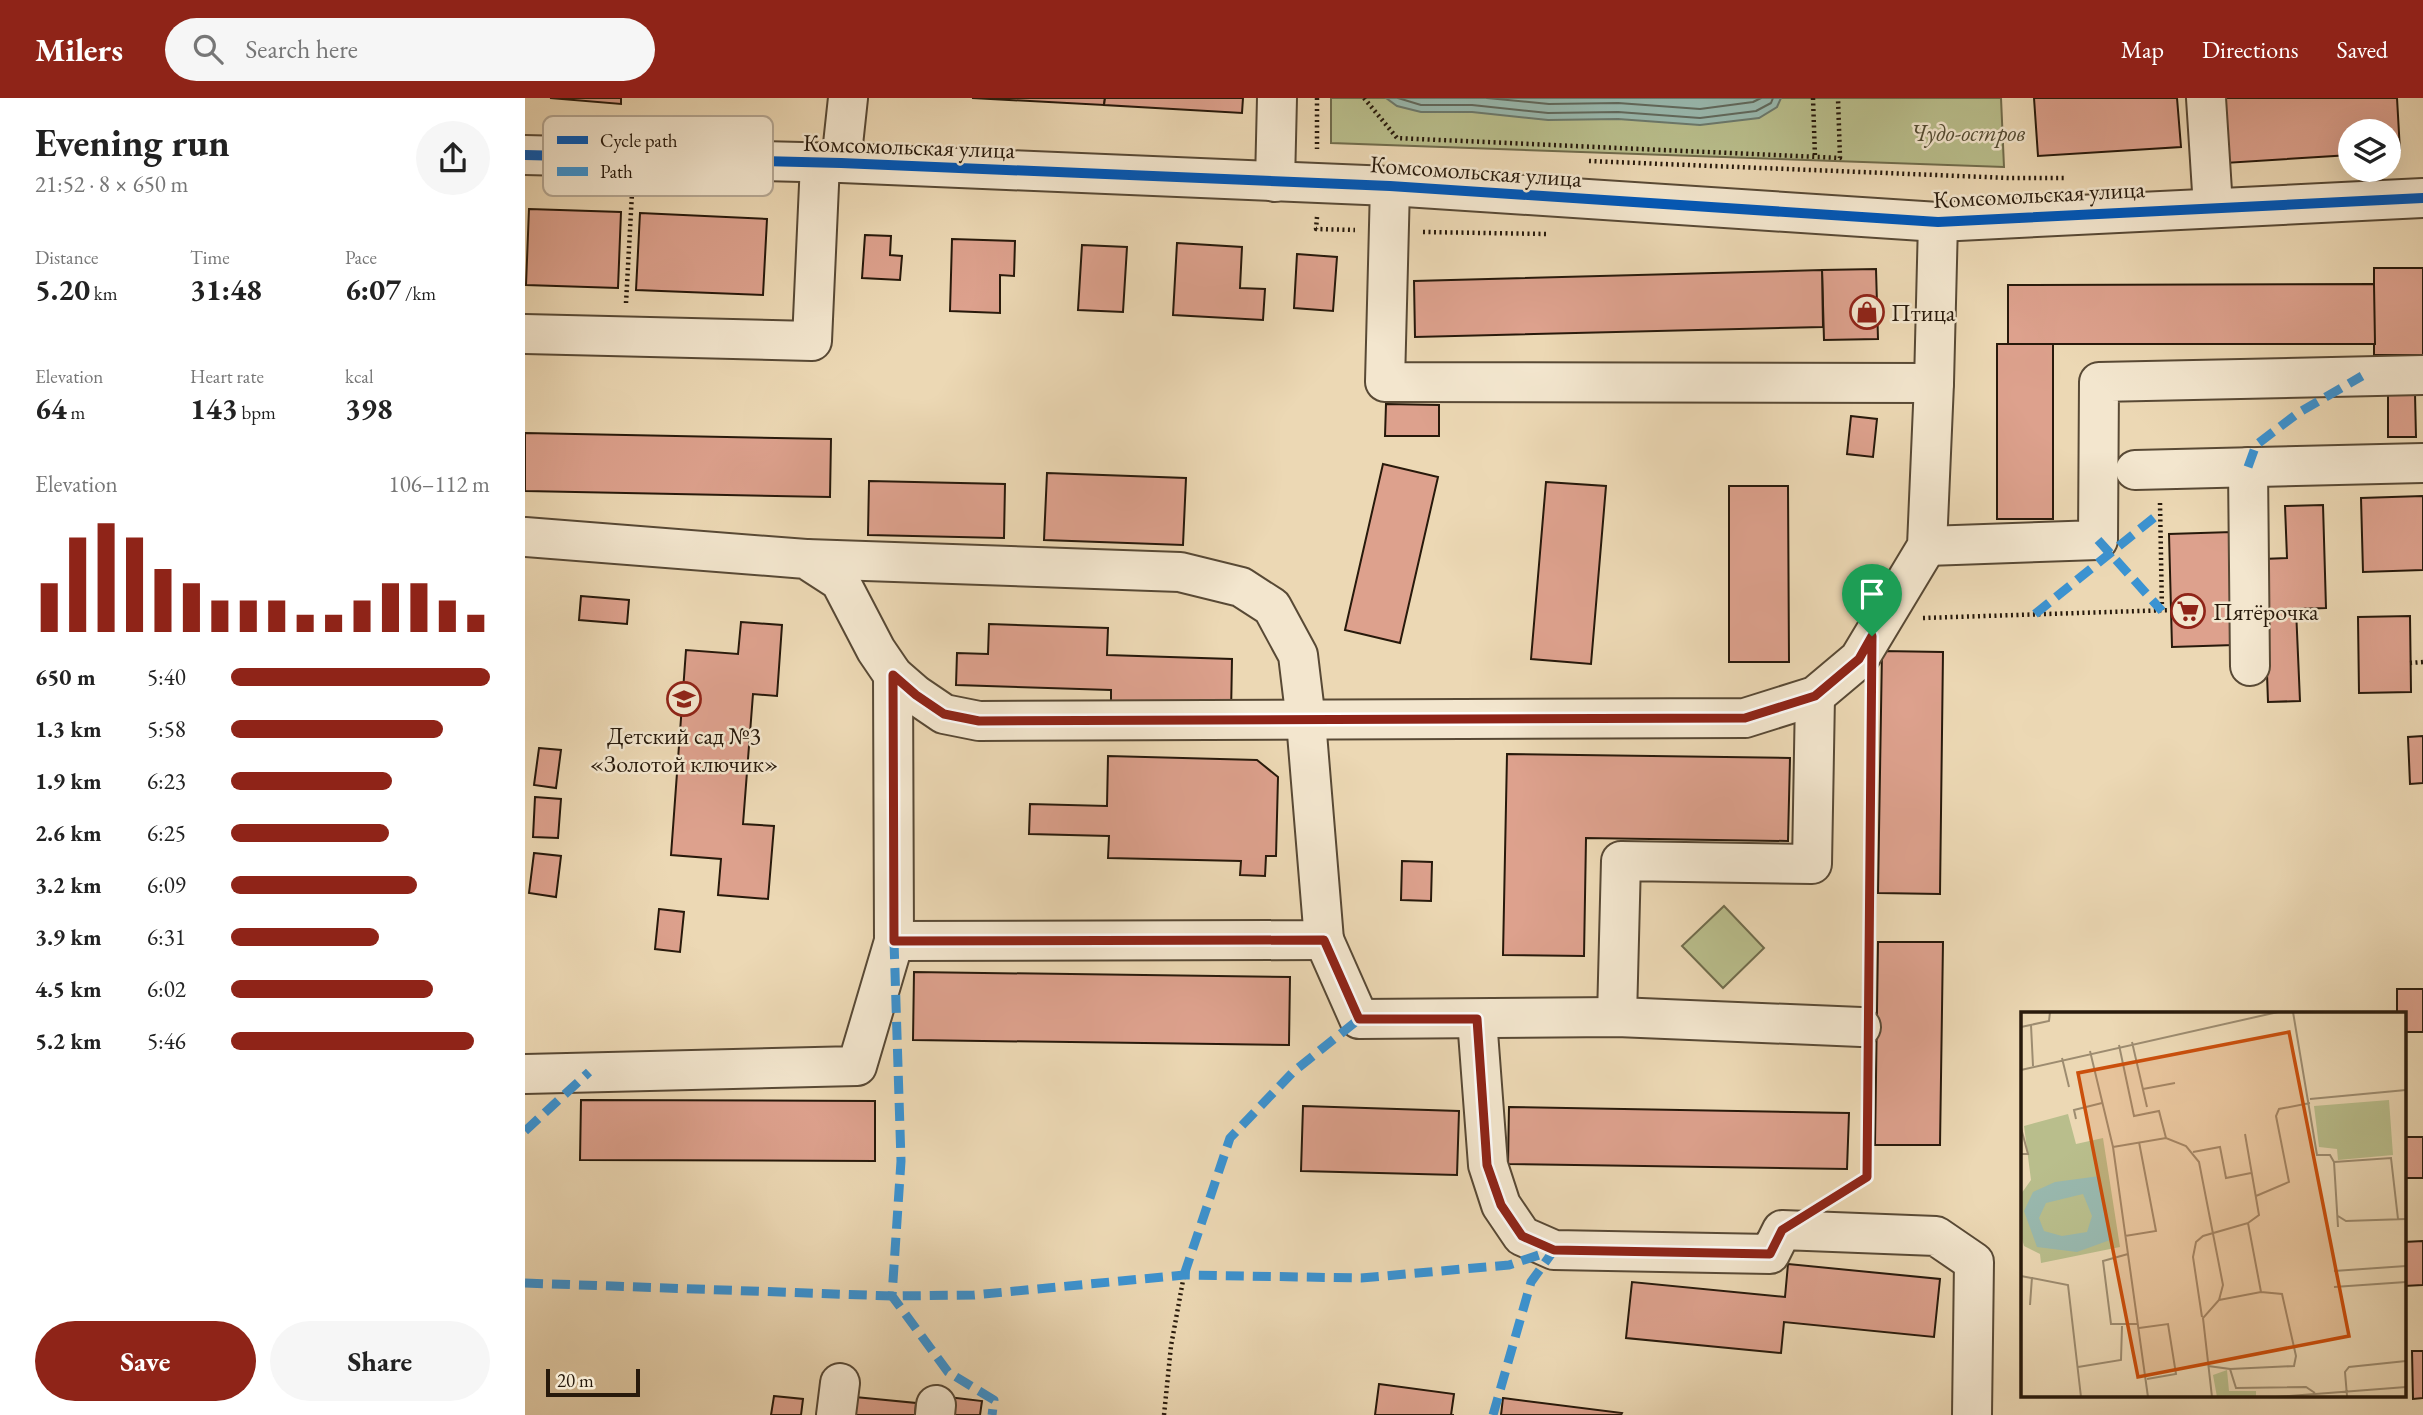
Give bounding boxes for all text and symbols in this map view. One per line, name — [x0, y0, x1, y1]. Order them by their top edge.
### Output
search box — [165, 18, 655, 81]
text: Milers — [35, 28, 123, 71]
icon: search — [189, 30, 227, 68]
text: Search here — [245, 32, 358, 66]
text: Map — [2121, 34, 2164, 65]
text: Directions — [2202, 34, 2299, 65]
text: Saved — [2337, 34, 2388, 65]
legend — [543, 116, 773, 196]
park label: Чудо-остров — [1910, 117, 2026, 148]
text: Evening run — [35, 118, 230, 167]
map controls — [2338, 119, 2401, 182]
button: layers — [2338, 119, 2401, 182]
button: share — [416, 121, 490, 195]
street label: Комсомольская улица — [802, 127, 1016, 165]
text: Cycle path — [600, 128, 678, 153]
street label: Комсомольская улица — [1369, 148, 1583, 194]
text: Path — [600, 159, 633, 184]
text: 21:52 · 8 × 650 m — [35, 169, 188, 199]
street label: Комсомольская улица — [1932, 173, 2146, 215]
text: Distance — [35, 245, 98, 270]
text: Time — [190, 245, 230, 270]
text: Pace — [345, 245, 377, 270]
text: 5.20 — [35, 270, 90, 309]
text: 31:48 — [190, 270, 262, 309]
text: 6:07 — [345, 270, 401, 309]
text: km — [90, 281, 118, 306]
text: /km — [401, 281, 436, 306]
shop icon: Птица — [1848, 293, 1886, 331]
place label: Птица — [1891, 297, 1956, 328]
text: Elevation — [35, 364, 103, 389]
text: Heart rate — [190, 364, 264, 389]
text: kcal — [345, 364, 374, 389]
text: 64 — [35, 389, 67, 428]
text: 143 — [190, 389, 238, 428]
text: 398 — [345, 389, 393, 428]
text: m — [67, 400, 85, 425]
text: bpm — [238, 400, 276, 425]
text: Elevation — [35, 469, 118, 499]
text: 106–112 m — [389, 469, 490, 499]
pin — [1842, 564, 1902, 636]
icon: arrive — [1853, 575, 1891, 613]
supermarket icon: Пятёрочка — [2169, 592, 2207, 630]
place label: Пятёрочка — [2213, 596, 2319, 627]
text: 650 m — [35, 662, 96, 692]
text: 5:40 — [147, 662, 186, 692]
school or university icon: Детский сад №3 «Золотой ключик» — [665, 680, 703, 718]
text: 1.3 km — [35, 714, 102, 744]
text: 5:58 — [147, 714, 186, 744]
place label: Детский сад №3 «Золотой ключик» — [590, 720, 778, 779]
text: 1.9 km — [35, 766, 102, 796]
text: 6:23 — [147, 766, 186, 796]
text: 2.6 km — [35, 818, 102, 848]
text: 6:25 — [147, 818, 186, 848]
text: 3.2 km — [35, 870, 102, 900]
text: 6:09 — [147, 870, 186, 900]
text: 3.9 km — [35, 922, 102, 952]
text: 6:31 — [147, 922, 186, 952]
text: 4.5 km — [35, 974, 102, 1004]
text: 6:02 — [147, 974, 186, 1004]
inset map — [2021, 1012, 2406, 1398]
text: 5.2 km — [35, 1026, 102, 1056]
text: 5:46 — [147, 1026, 186, 1056]
button: Save — [35, 1321, 256, 1401]
button: Share — [270, 1321, 490, 1401]
scale bar — [546, 1366, 641, 1398]
text: 20 m — [557, 1368, 594, 1393]

